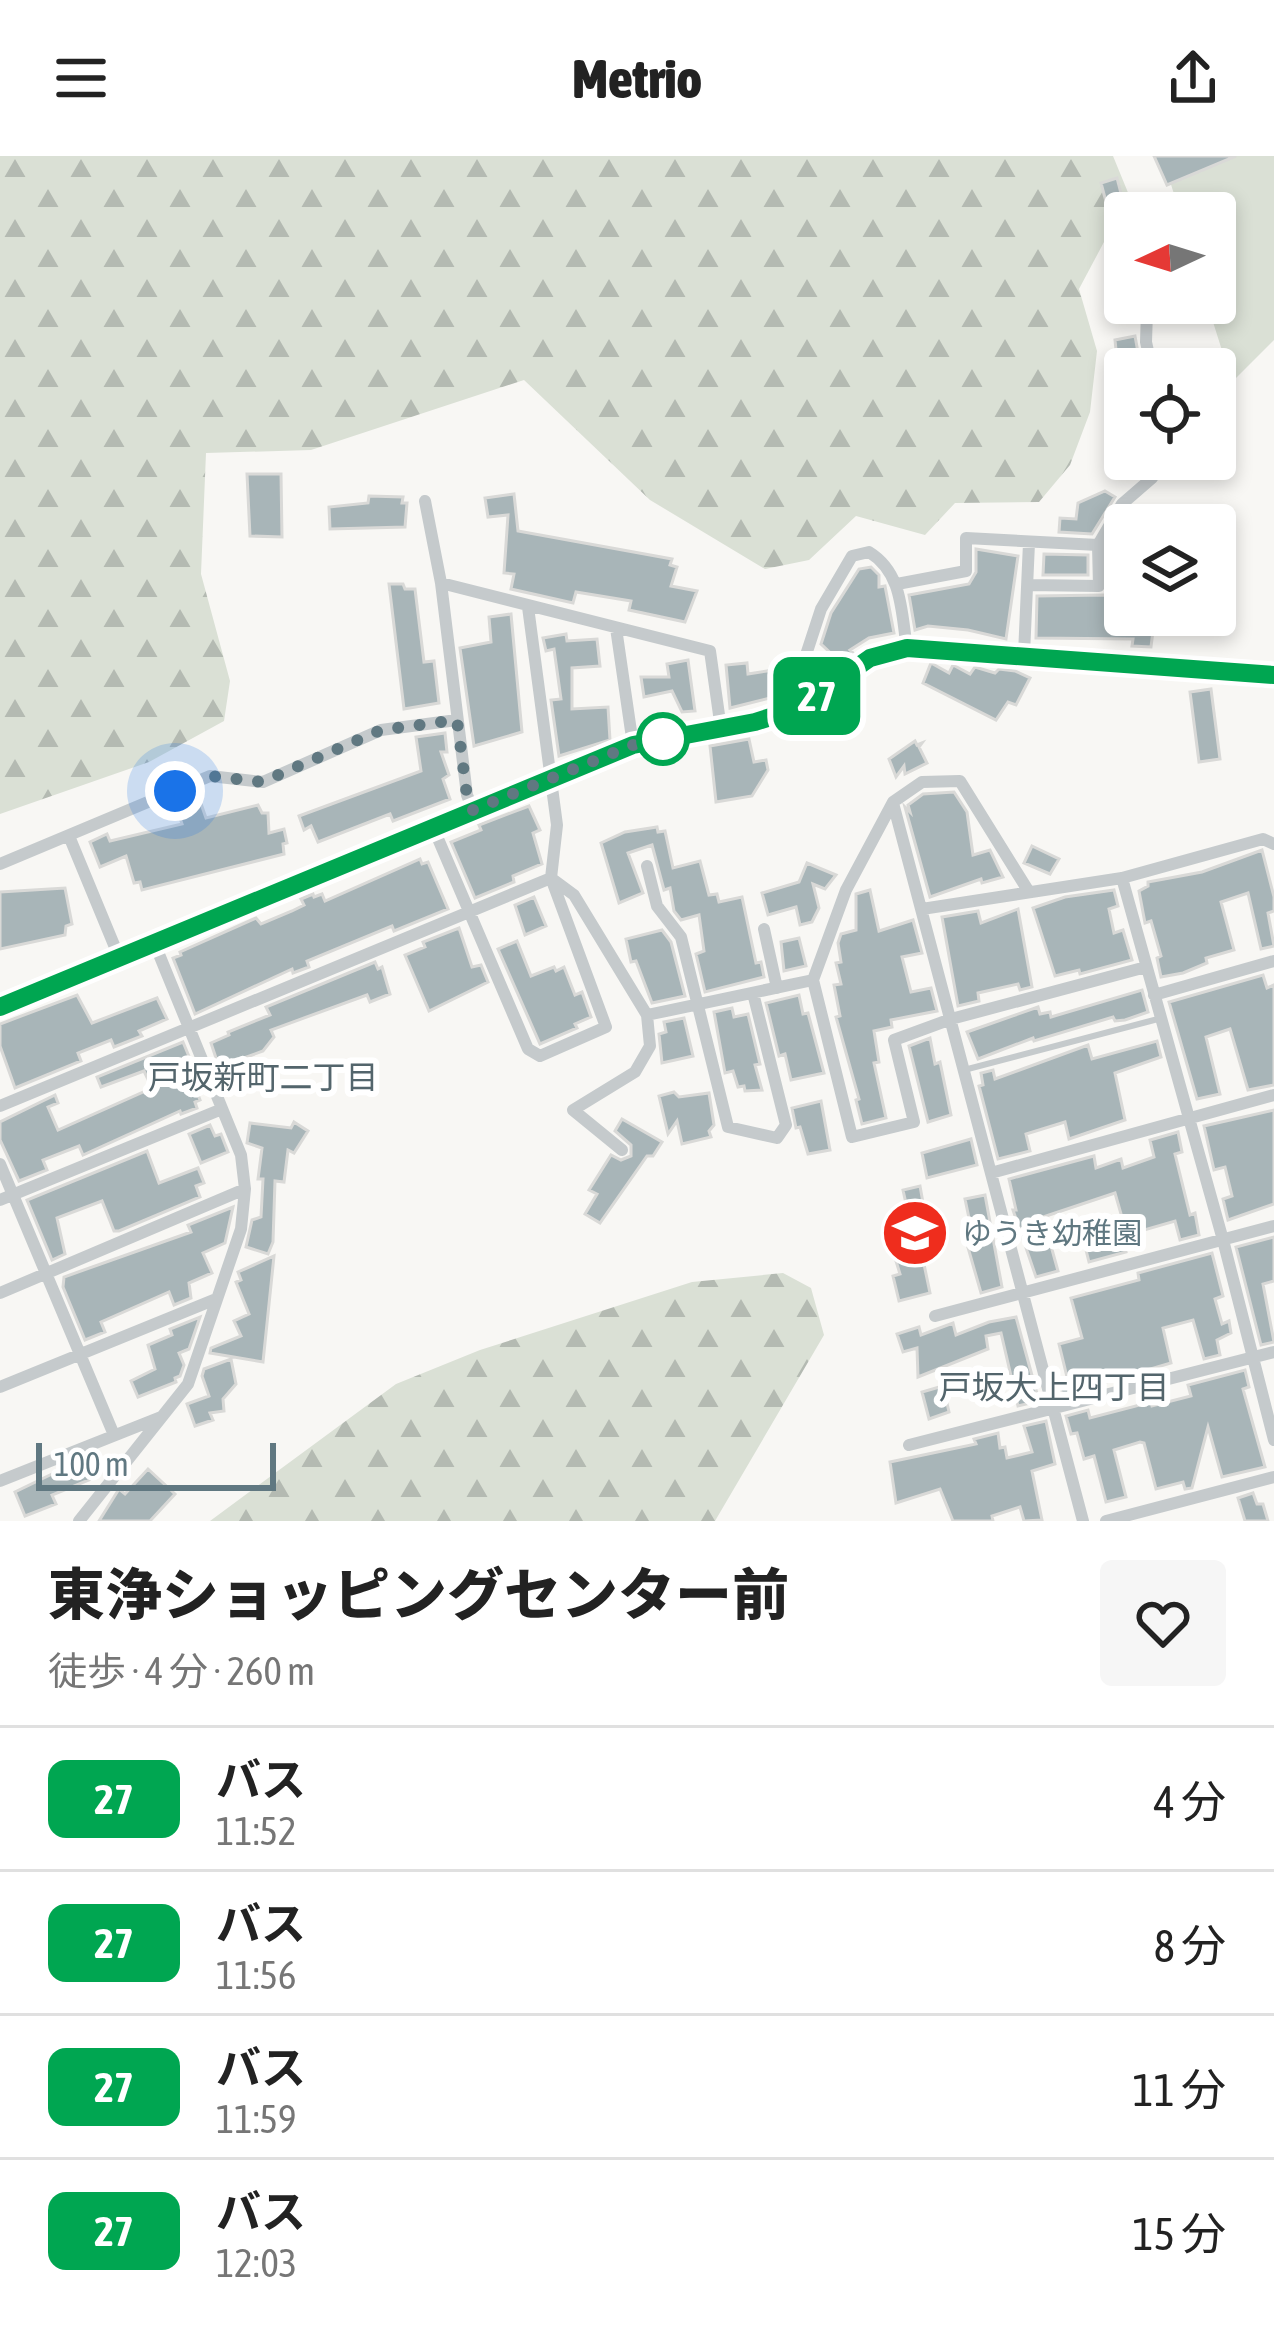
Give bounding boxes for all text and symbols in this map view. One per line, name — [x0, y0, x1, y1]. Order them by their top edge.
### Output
icon: menu — [48, 45, 114, 111]
icon: share — [1160, 45, 1226, 111]
text: Metrio — [572, 48, 702, 109]
north arrow — [1104, 192, 1236, 324]
map controls — [1104, 192, 1236, 636]
button: locate — [1104, 348, 1236, 480]
button: layers — [1104, 504, 1236, 636]
line badge: 27 — [763, 657, 871, 735]
text: 27 — [797, 672, 837, 720]
unlabelled marker — [638, 714, 688, 764]
your location — [145, 761, 205, 821]
district label: 戸坂新町二丁目 — [148, 1058, 379, 1096]
school or university icon: ゆうき幼稚園 — [880, 1198, 950, 1268]
place label: ゆうき幼稚園 — [962, 1216, 1142, 1250]
district label: 戸坂大上四丁目 — [939, 1368, 1170, 1406]
scale bar — [36, 1437, 276, 1490]
text: 100 m — [54, 1445, 129, 1483]
button: heart — [1100, 1560, 1226, 1686]
text: 東浄ショッピングセンター前 — [48, 1562, 789, 1627]
text: 徒歩 · 4 分 · 260 m — [48, 1649, 315, 1693]
text: バス — [216, 1754, 306, 1806]
text: 27 — [94, 1775, 134, 1823]
text: 4 分 — [1154, 1776, 1226, 1828]
text: 11:52 — [216, 1809, 296, 1853]
text: バス — [216, 1898, 306, 1950]
text: 27 — [94, 1919, 134, 1967]
text: 8 分 — [1154, 1920, 1226, 1972]
text: 11:56 — [216, 1953, 296, 1997]
text: バス — [216, 2042, 306, 2094]
text: 27 — [94, 2063, 134, 2111]
text: 11 分 — [1133, 2064, 1226, 2116]
text: 11:59 — [216, 2097, 296, 2141]
text: バス — [216, 2186, 306, 2238]
text: 27 — [94, 2207, 134, 2255]
text: 15 分 — [1133, 2208, 1226, 2260]
text: 12:03 — [216, 2241, 297, 2285]

